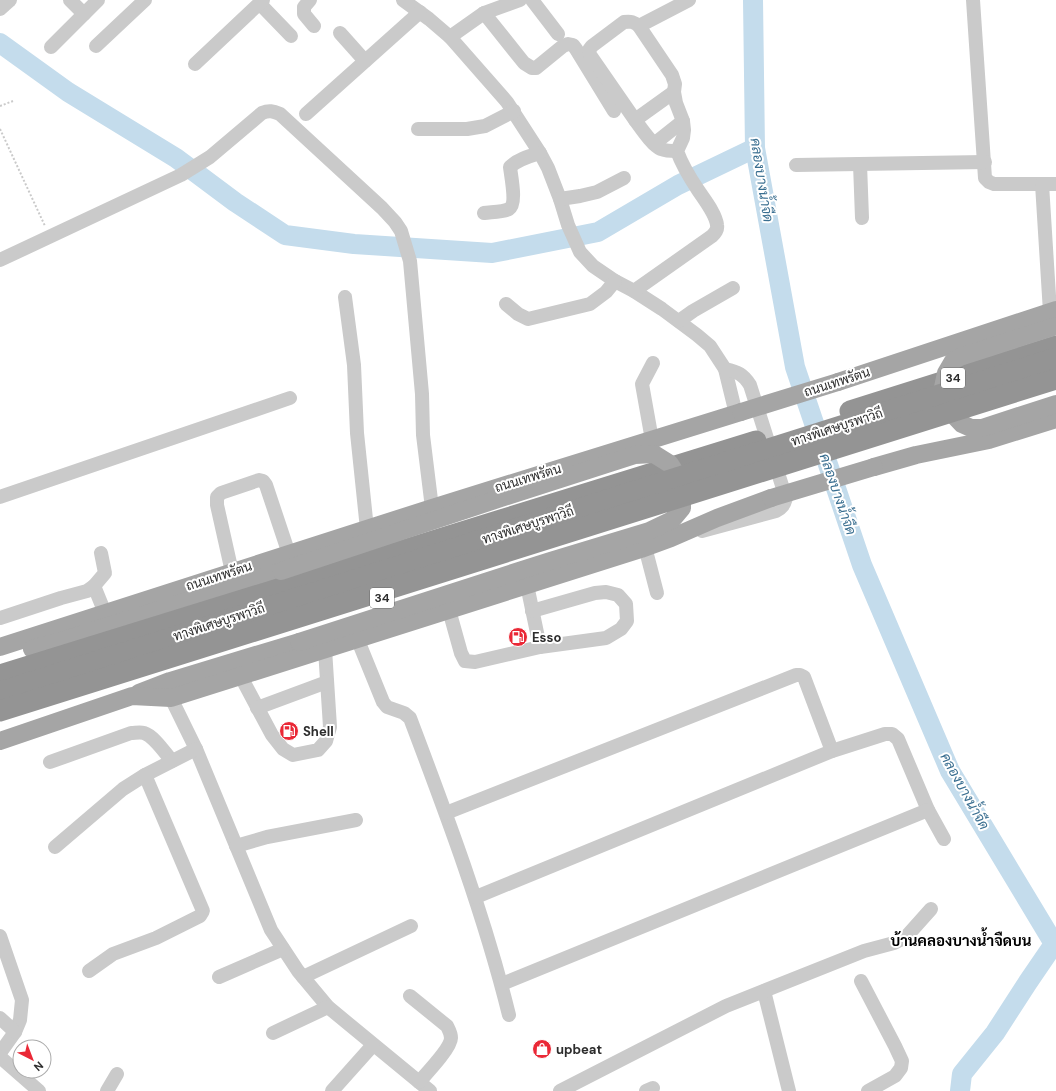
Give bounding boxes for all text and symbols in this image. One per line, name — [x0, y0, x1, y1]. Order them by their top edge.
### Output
water label: คลองบางน้ำจืด — [746, 136, 781, 223]
street label: ถนนเทพรัตน — [802, 363, 872, 401]
road number: 34 — [941, 368, 965, 388]
street label: ทางพิเศษบูรพาวิถี — [789, 403, 885, 451]
water label: คลองบางน้ำจืด — [816, 450, 863, 537]
street label: ถนนเทพรัตน — [493, 460, 563, 496]
street label: ทางพิเศษบูรพาวิถี — [480, 501, 576, 549]
street label: ถนนเทพรัตน — [184, 557, 254, 595]
road number: 34 — [370, 588, 394, 608]
street label: ทางพิเศษบูรพาวิถี — [171, 598, 267, 646]
fuel station icon: Esso — [507, 626, 529, 648]
place label: Esso — [532, 629, 561, 646]
fuel station icon: Shell — [278, 720, 300, 742]
place label: Shell — [303, 723, 334, 740]
water label: คลองบางน้ำจืด — [937, 748, 996, 833]
district label: บ้านคลองบางน้ำจืดบน — [890, 927, 1032, 951]
shop icon: upbeat — [531, 1038, 553, 1060]
north arrow — [12, 1039, 52, 1079]
place label: upbeat — [556, 1041, 602, 1058]
text: N — [31, 1059, 46, 1074]

